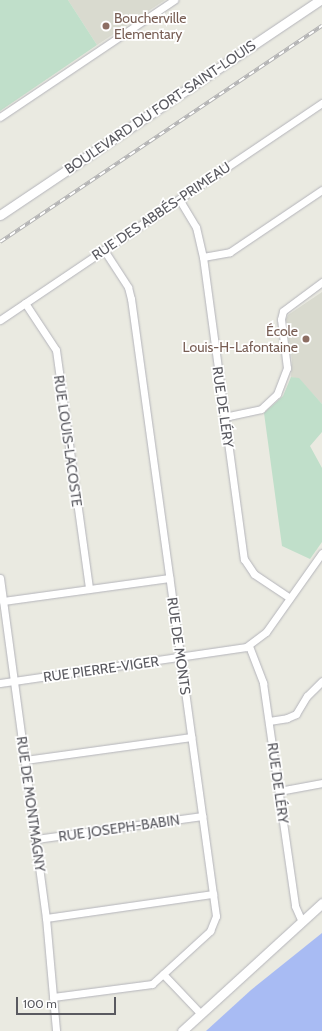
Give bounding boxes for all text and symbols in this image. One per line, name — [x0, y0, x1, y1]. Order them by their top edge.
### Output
place label: Boucherville Elementary — [114, 10, 186, 42]
marker: Boucherville Elementary — [101, 21, 111, 31]
street label: BOULEVARD DU FORT-SAINT-LOUIS — [61, 37, 259, 177]
street label: RUE DES ABBÉS-PRIMEAU — [89, 158, 233, 264]
place label: École Louis-H-Lafontaine — [183, 323, 298, 356]
marker: École Louis-H-Lafontaine — [301, 334, 311, 344]
street label: RUE DE LÉRY — [209, 365, 237, 449]
street label: RUE LOUIS-LACOSTE — [50, 374, 86, 508]
street label: RUE DE MONTS — [164, 596, 194, 696]
street label: RUE PIERRE-VIGER — [42, 653, 160, 685]
street label: RUE DE MONTMAGNY — [13, 735, 49, 873]
street label: RUE DE LÉRY — [264, 741, 292, 825]
street label: RUE JOSEPH-BABIN — [57, 811, 181, 845]
scale bar — [18, 989, 118, 1015]
text: 100 m — [23, 996, 57, 1011]

